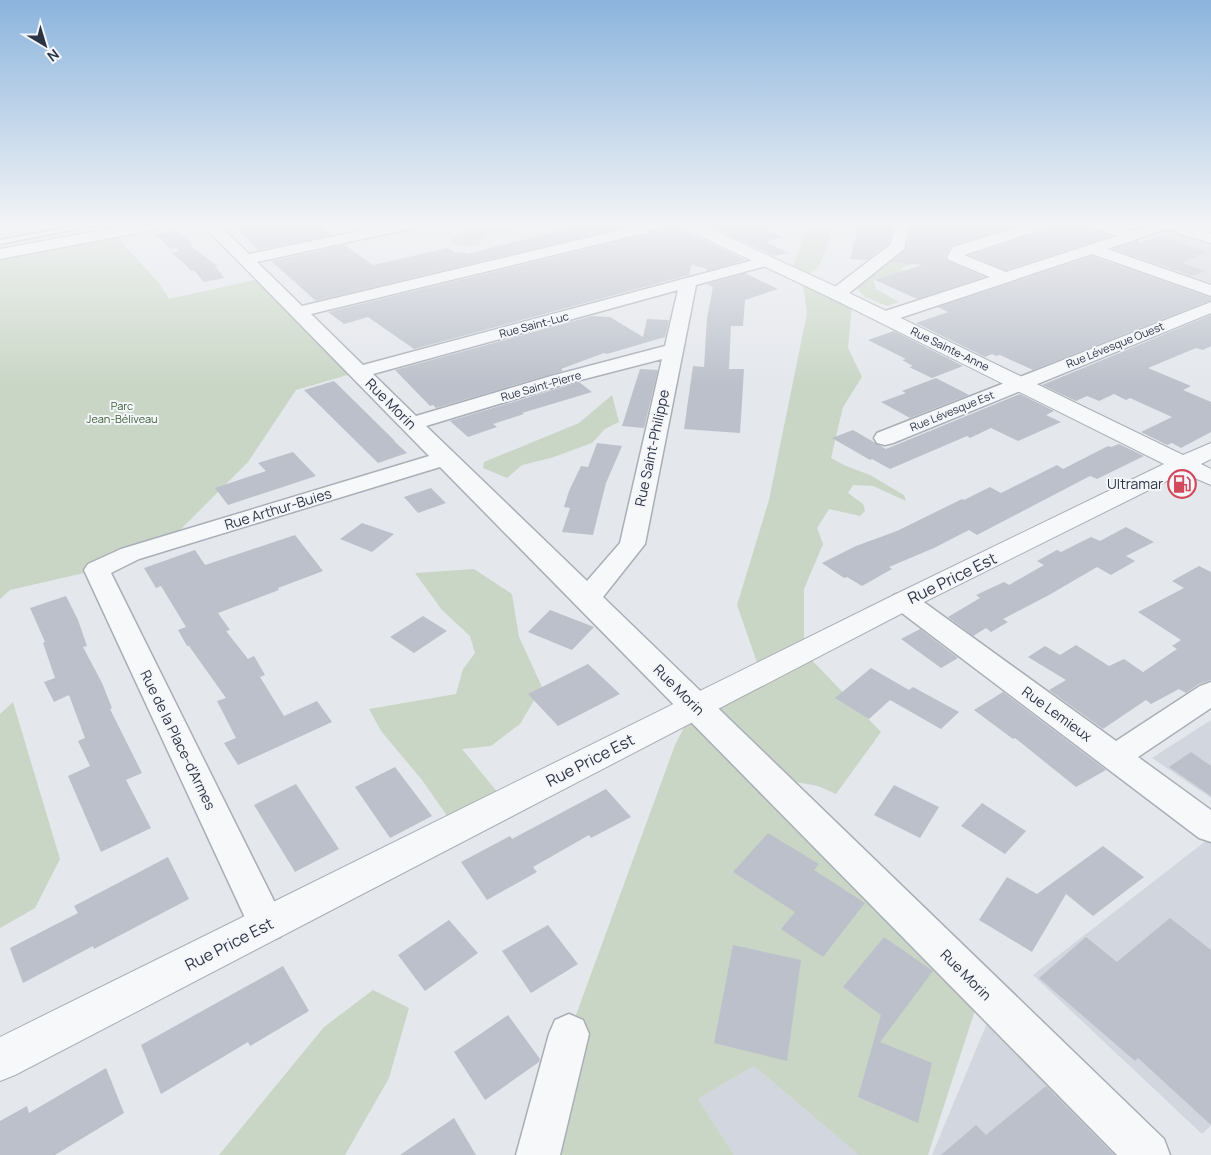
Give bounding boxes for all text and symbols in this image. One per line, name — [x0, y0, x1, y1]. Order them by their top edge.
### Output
north arrow — [20, 20, 70, 70]
text: N — [43, 45, 63, 66]
street label: Rue Saint-Luc — [497, 308, 570, 341]
street label: Rue Lévesque Ouest — [1064, 318, 1166, 371]
street label: Rue Sainte-Anne — [908, 323, 992, 374]
street label: Rue Saint-Pierre — [499, 367, 583, 404]
street label: Rue Morin — [362, 374, 421, 433]
street label: Rue Lévesque Est — [907, 387, 996, 434]
street label: Rue Saint-Philippe — [630, 388, 673, 508]
park label: Parc Jean-Béliveau — [86, 398, 158, 426]
fuel station icon: Ultramar — [1167, 469, 1197, 499]
place label: Ultramar — [1107, 474, 1163, 493]
street label: Rue Arthur-Buies — [222, 483, 334, 534]
street label: Rue Price Est — [904, 547, 1000, 609]
street label: Rue Morin — [650, 660, 709, 719]
street label: Rue de la Place-d'Armes — [136, 667, 221, 813]
street label: Rue Lemieux — [1018, 682, 1097, 746]
street label: Rue Price Est — [542, 728, 638, 792]
street label: Rue Price Est — [181, 912, 277, 976]
street label: Rue Morin — [937, 945, 996, 1004]

